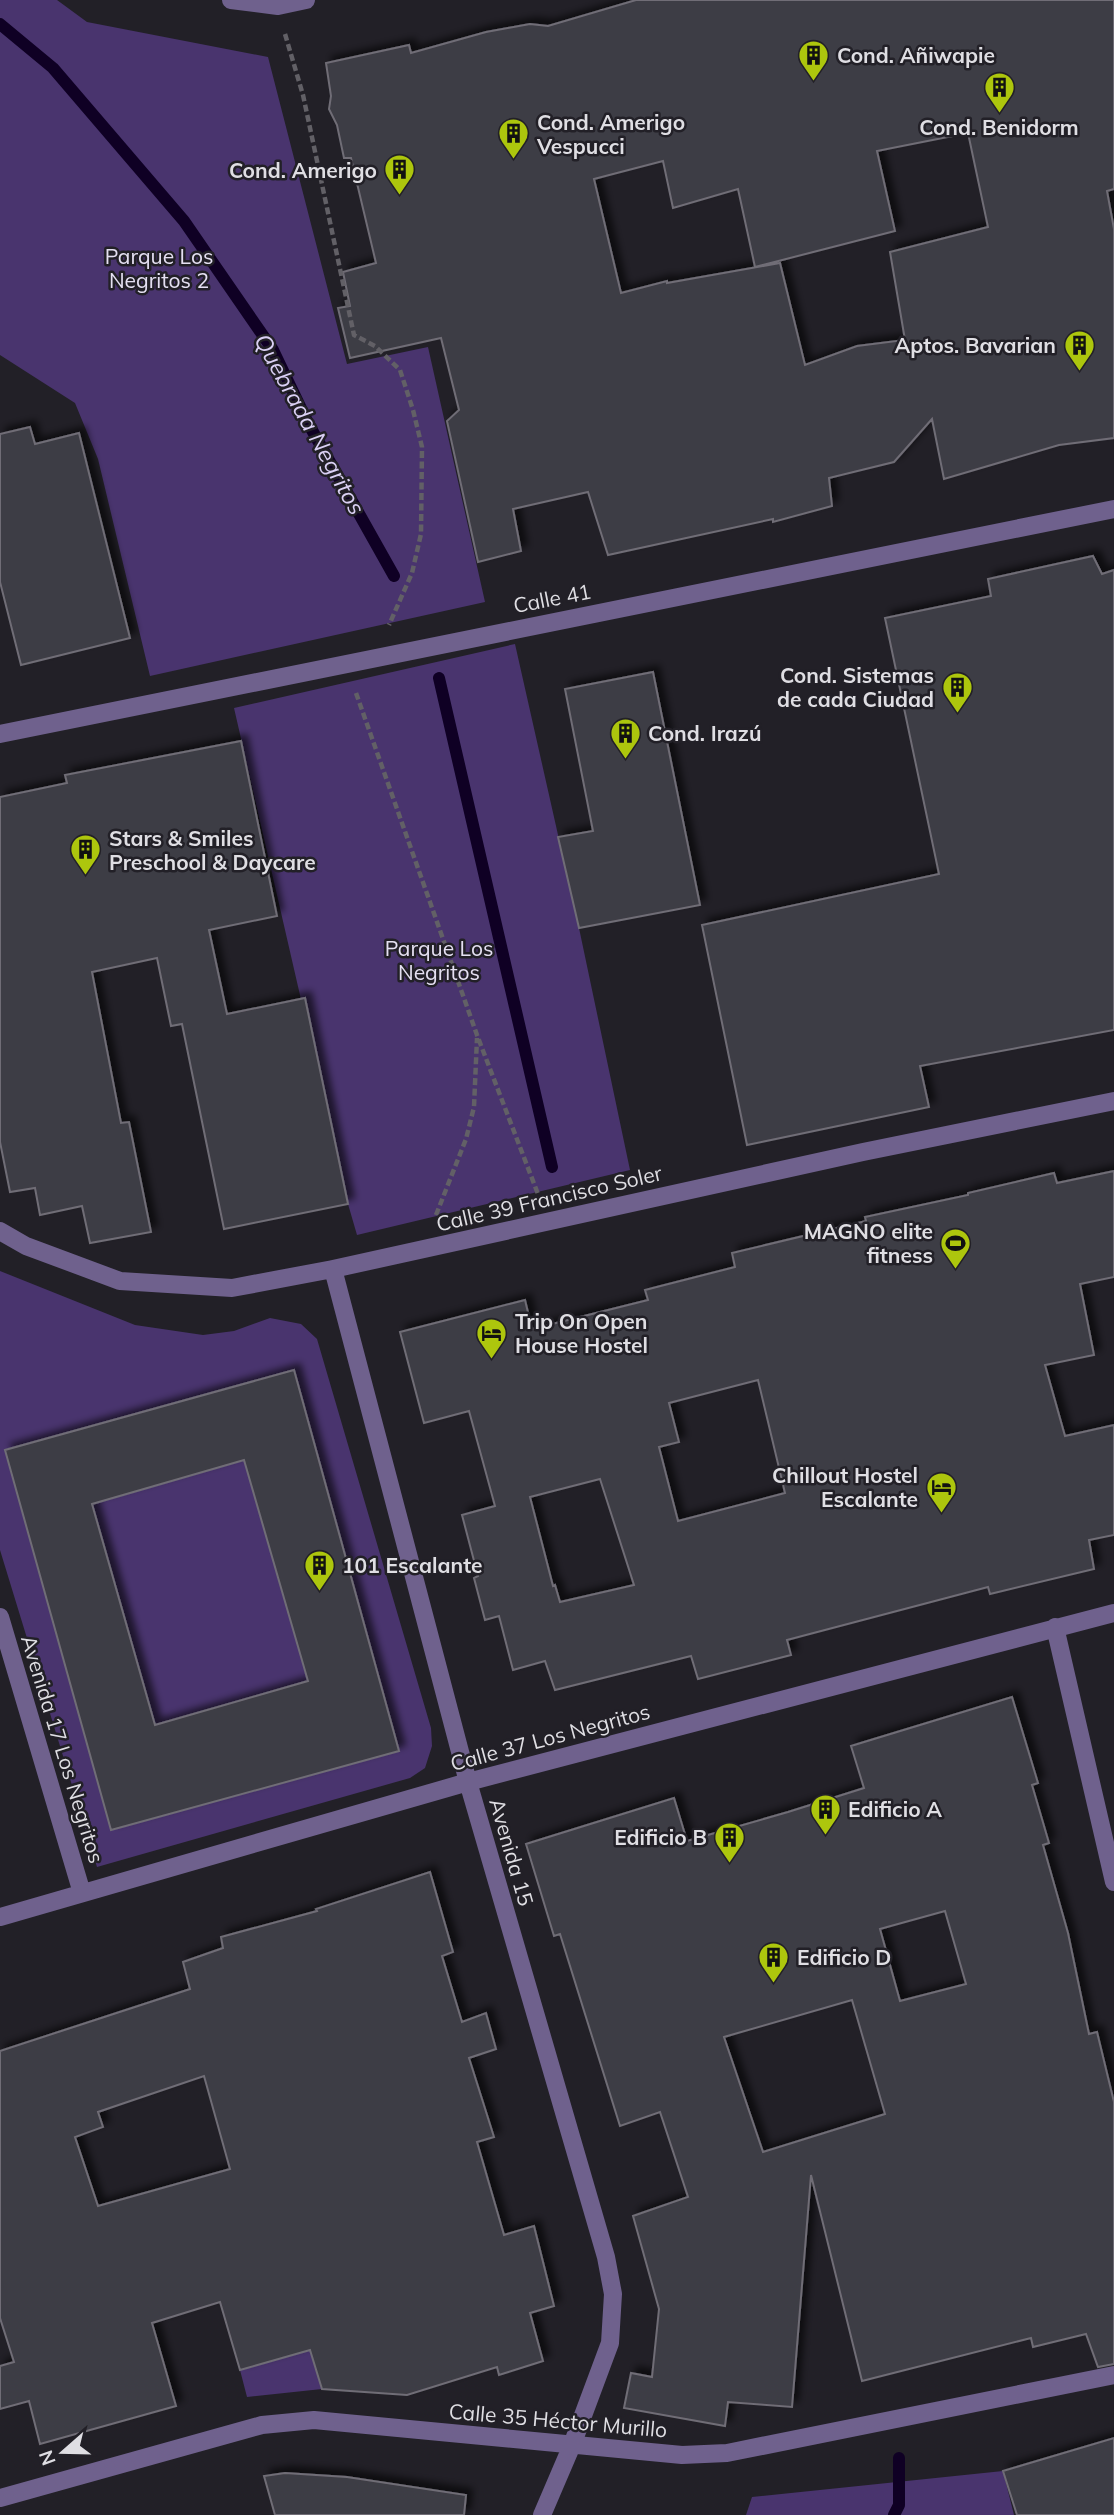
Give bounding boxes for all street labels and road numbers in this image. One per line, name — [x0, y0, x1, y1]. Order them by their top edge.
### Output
street label: Calle 41 — [511, 578, 593, 618]
street label: Calle 39 Francisco Soler — [434, 1159, 665, 1237]
street label: Avenida 17 Los Negritos — [16, 1632, 110, 1866]
street label: Calle 37 Los Negritos — [447, 1698, 653, 1776]
street label: Avenida 15 — [484, 1795, 540, 1909]
street label: Calle 35 Héctor Murillo — [448, 2397, 668, 2443]

